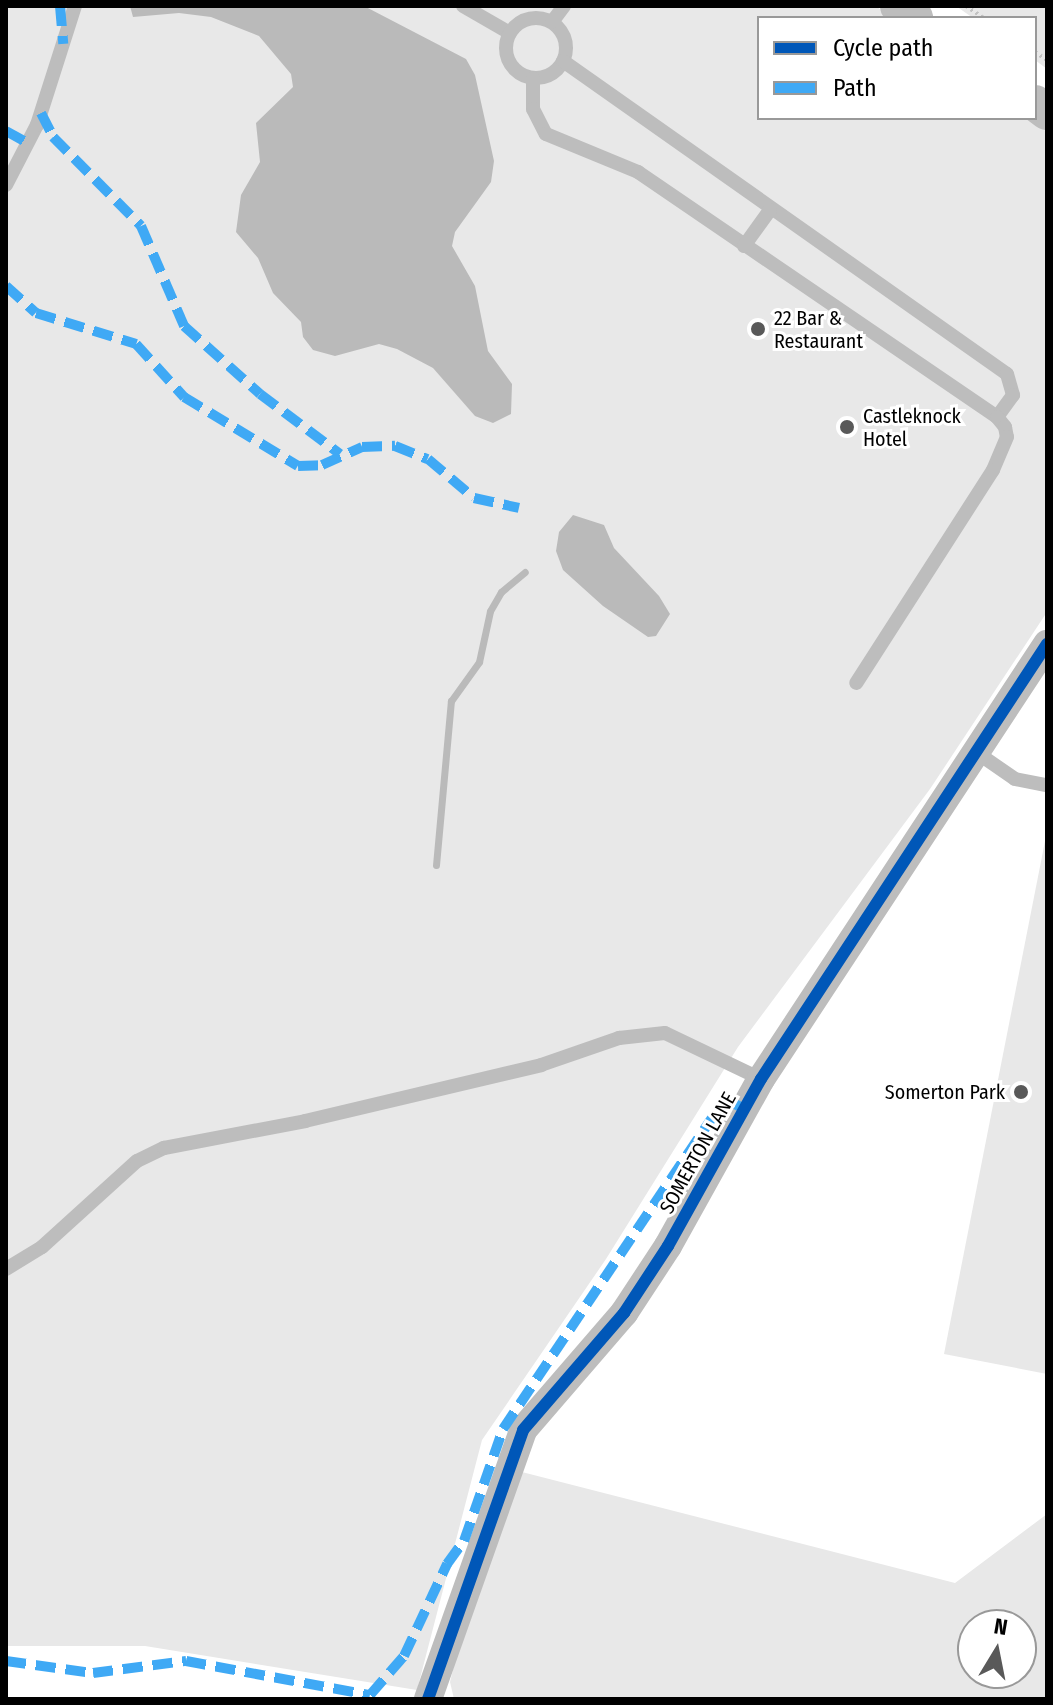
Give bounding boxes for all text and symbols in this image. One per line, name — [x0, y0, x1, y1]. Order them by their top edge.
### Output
legend — [757, 16, 1037, 120]
text: Cycle path — [833, 34, 933, 62]
text: Path — [833, 74, 877, 102]
place label: 22 Bar & Restaurant — [774, 306, 863, 353]
marker: 22 Bar & Restaurant — [749, 320, 767, 338]
place label: Castleknock Hotel — [863, 404, 961, 451]
marker: Castleknock Hotel — [838, 418, 856, 436]
place label: Somerton Park — [885, 1080, 1005, 1104]
marker: Somerton Park — [1012, 1083, 1030, 1101]
street label: SOMERTON LANE — [655, 1088, 741, 1218]
north arrow — [957, 1609, 1037, 1689]
text: N — [992, 1612, 1010, 1641]

